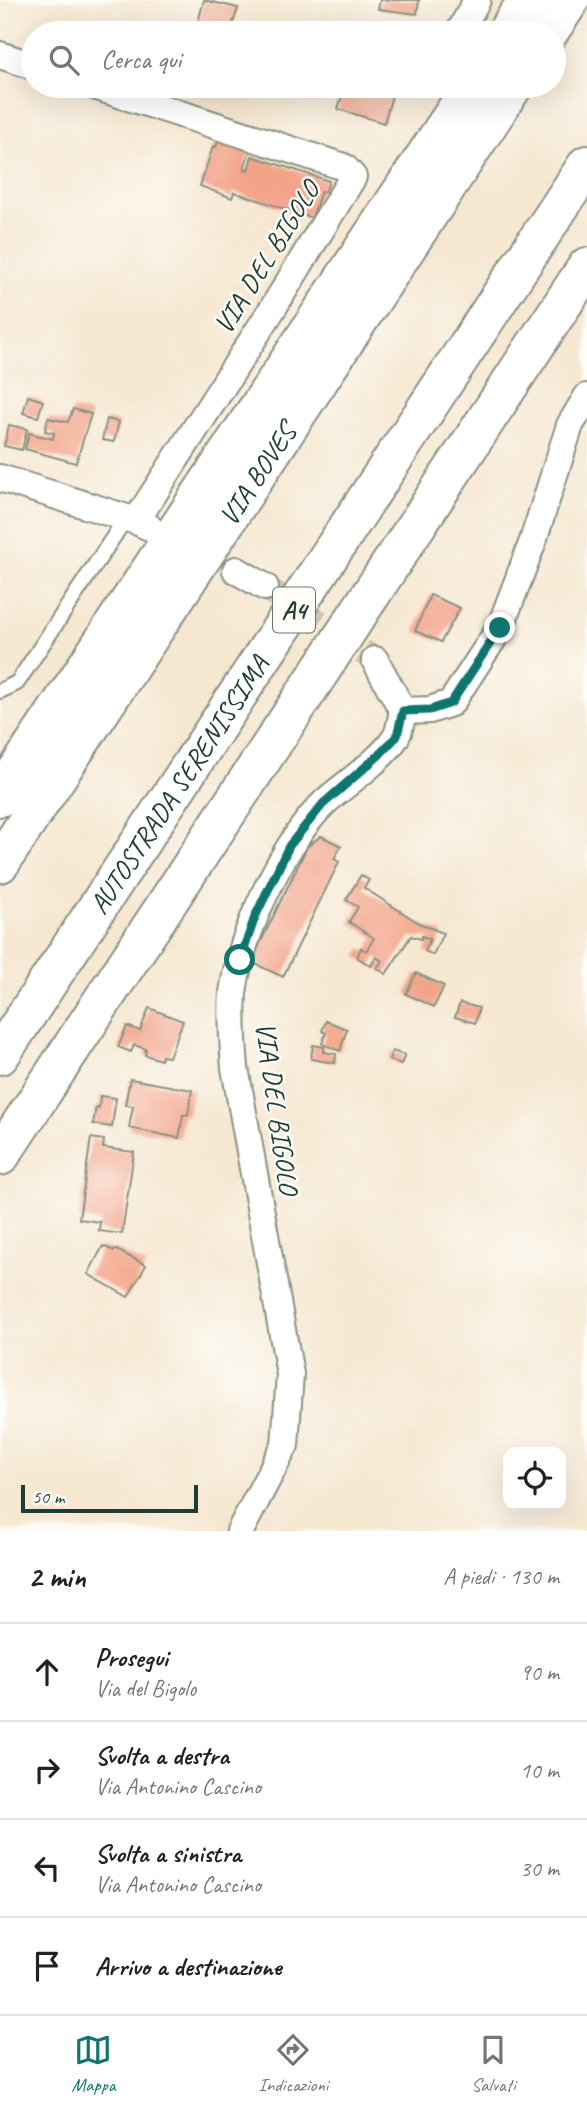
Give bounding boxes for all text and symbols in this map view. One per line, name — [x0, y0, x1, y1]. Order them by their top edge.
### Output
search box — [21, 21, 566, 98]
icon: search — [45, 41, 83, 79]
text: Cerca qui — [101, 43, 181, 76]
street label: VIA DEL BIGOLO — [206, 172, 329, 340]
street label: VIA BOVES — [211, 412, 306, 532]
road number: A4 — [273, 588, 315, 632]
route end — [484, 612, 515, 643]
street label: AUTOSTRADA SERENISSIMA — [81, 648, 278, 920]
route start — [224, 944, 255, 975]
street label: VIA DEL BIGOLO — [248, 1020, 307, 1199]
map controls — [503, 1447, 566, 1510]
button: locate — [503, 1447, 566, 1510]
scale bar — [21, 1482, 198, 1514]
text: 50 m — [32, 1485, 64, 1509]
text: 2 min — [28, 1558, 85, 1596]
text: A piedi · 130 m — [443, 1562, 559, 1591]
text: Prosegui — [95, 1641, 168, 1674]
icon: ahead — [28, 1653, 66, 1691]
text: 90 m — [520, 1658, 559, 1687]
text: Via del Bigolo — [95, 1674, 196, 1703]
text: Svolta a destra — [95, 1739, 229, 1772]
icon: right — [28, 1751, 66, 1789]
text: 10 m — [520, 1756, 559, 1785]
text: Via Antonino Cascino — [95, 1772, 261, 1801]
text: Svolta a sinistra — [95, 1837, 241, 1870]
icon: left — [28, 1849, 66, 1887]
text: 30 m — [520, 1854, 559, 1883]
text: Via Antonino Cascino — [95, 1870, 261, 1899]
icon: arrive — [28, 1947, 66, 1985]
text: Arrivo a destinazione — [95, 1950, 281, 1983]
tab: Mappa — [71, 2031, 115, 2097]
tab: Indicazioni — [258, 2031, 328, 2097]
tab: Salvati — [471, 2031, 516, 2097]

